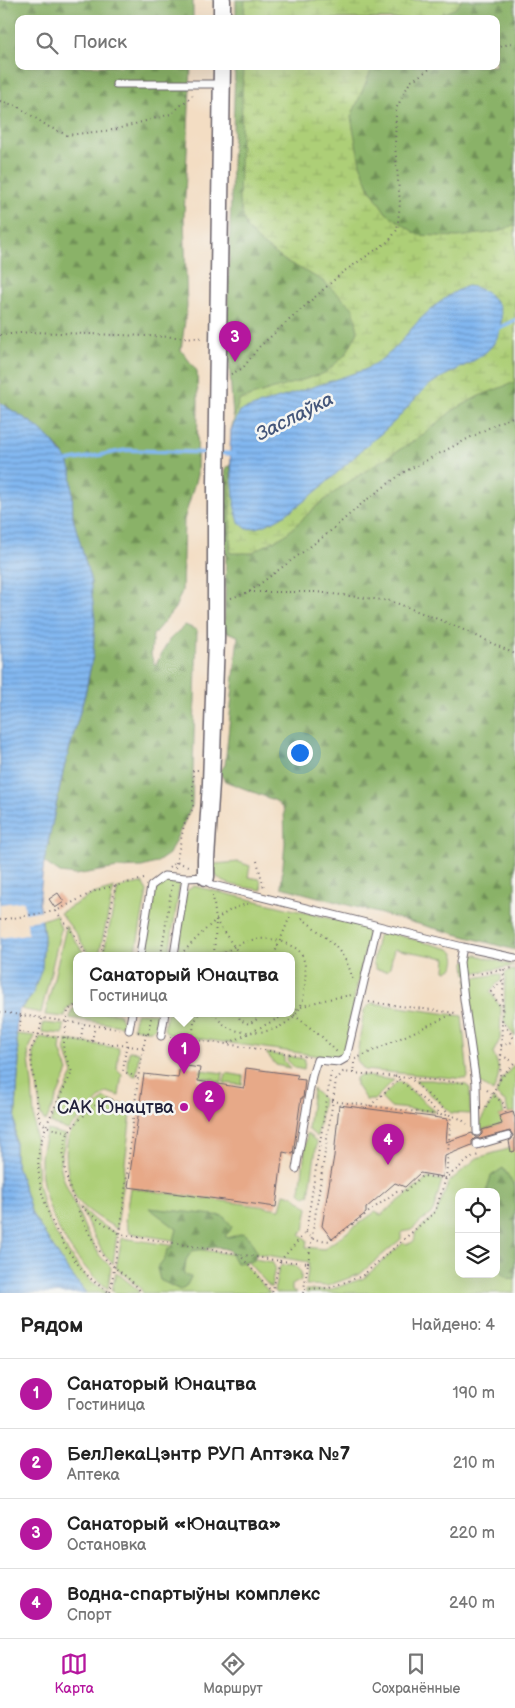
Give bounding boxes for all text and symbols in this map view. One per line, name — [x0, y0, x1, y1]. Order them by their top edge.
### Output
search box — [15, 15, 500, 70]
icon: search — [33, 29, 61, 57]
text: Поиск — [73, 31, 127, 54]
pin: 3 — [219, 321, 251, 362]
water label: Заслаўка — [252, 388, 338, 446]
your location — [287, 740, 313, 766]
popup — [73, 952, 295, 1017]
text: Санаторый Юнацтва — [89, 964, 279, 987]
text: Гостиница — [89, 987, 168, 1006]
pin: 1 — [168, 1033, 200, 1074]
pin: 2 — [193, 1081, 225, 1122]
place label: САК Юнацтва — [57, 1097, 174, 1118]
marker: САК Юнацтва — [178, 1101, 190, 1113]
pin: 4 — [372, 1124, 404, 1165]
map controls — [455, 1188, 500, 1278]
button: locate — [455, 1188, 500, 1233]
button: layers — [455, 1233, 500, 1278]
text: Рядом — [20, 1313, 83, 1338]
text: Найдено: 4 — [411, 1316, 495, 1335]
text: Санаторый Юнацтва — [67, 1373, 256, 1396]
text: 1 — [33, 1384, 39, 1403]
text: 190 m — [453, 1384, 495, 1403]
text: Гостиница — [67, 1396, 145, 1415]
text: БелЛекаЦэнтр РУП Аптэка №7 — [67, 1443, 350, 1466]
text: 2 — [31, 1454, 41, 1473]
text: 210 m — [453, 1454, 495, 1473]
text: Аптека — [67, 1466, 120, 1485]
text: Санаторый «Юнацтва» — [67, 1513, 281, 1536]
text: 3 — [31, 1524, 41, 1543]
text: 220 m — [449, 1524, 495, 1543]
text: Остановка — [67, 1536, 146, 1555]
text: Водна-спартыўны комплекс — [67, 1583, 320, 1606]
text: 4 — [31, 1594, 41, 1613]
text: 240 m — [449, 1594, 495, 1613]
text: Спорт — [67, 1606, 112, 1625]
tab: Карта — [55, 1650, 94, 1697]
tab: Маршрут — [203, 1650, 263, 1697]
tab: Сохранённые — [372, 1650, 460, 1697]

